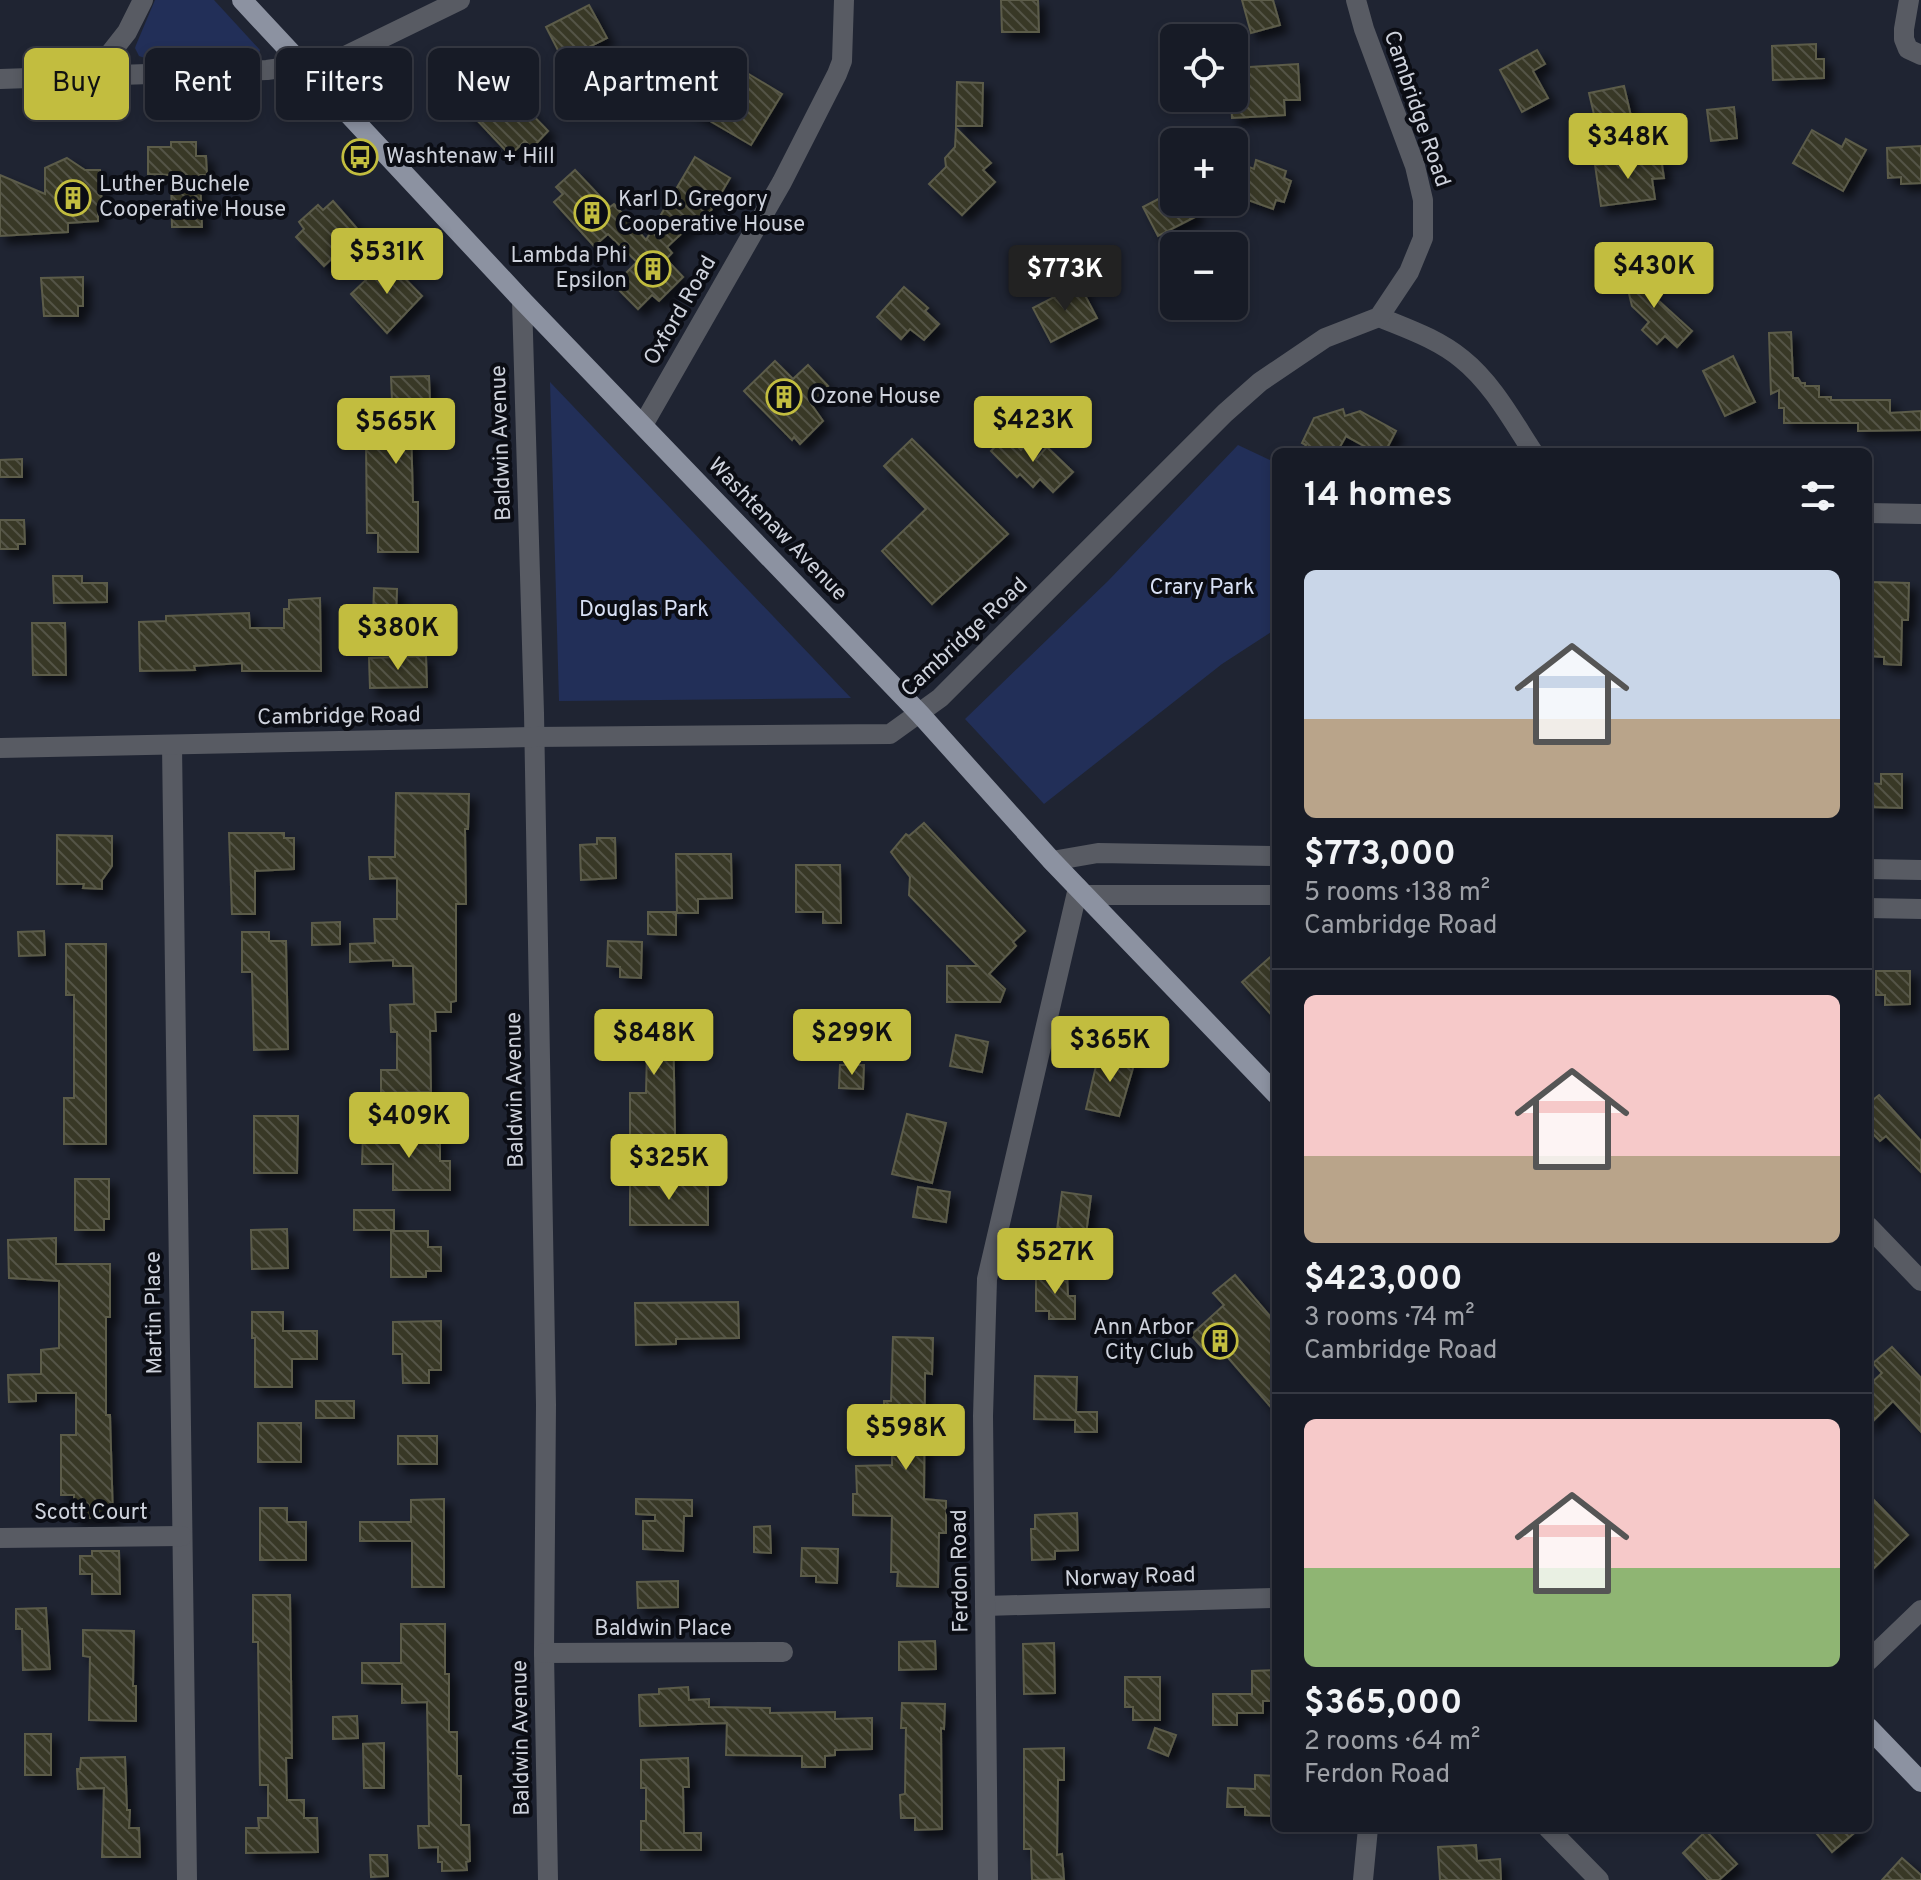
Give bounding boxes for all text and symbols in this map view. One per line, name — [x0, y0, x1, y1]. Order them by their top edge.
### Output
map controls — [1160, 24, 1248, 320]
button: locate — [1160, 24, 1248, 112]
street label: Cambridge Road — [1377, 27, 1455, 191]
chip: Buy — [24, 48, 129, 120]
chip: Rent — [145, 48, 260, 120]
chip: Filters — [276, 48, 412, 120]
chip: New — [428, 48, 539, 120]
chip: Apartment — [555, 48, 747, 120]
pin: $348K — [1572, 113, 1684, 181]
text: $348K — [1587, 122, 1669, 155]
button: + — [1160, 128, 1248, 216]
bus stop icon: Washtenaw + Hill — [341, 138, 379, 176]
place label: Washtenaw + Hill — [386, 144, 555, 171]
place label: Luther Buchele Cooperative House — [99, 172, 286, 224]
building icon: Luther Buchele Cooperative House — [54, 179, 92, 217]
place label: Karl D. Gregory Cooperative House — [618, 187, 805, 239]
building icon: Karl D. Gregory Cooperative House — [573, 194, 611, 232]
pin: $531K — [331, 228, 443, 296]
button: − — [1160, 232, 1248, 320]
text: $531K — [349, 237, 425, 270]
pin: $430K — [1598, 242, 1710, 310]
place label: Lambda Phi Epsilon — [511, 243, 627, 295]
pin: $773K — [1009, 245, 1121, 313]
building icon: Lambda Phi Epsilon — [634, 250, 672, 288]
street label: Oxford Road — [639, 251, 723, 371]
text: $430K — [1612, 251, 1696, 284]
text: $773K — [1026, 254, 1104, 287]
street label: Baldwin Avenue — [486, 365, 518, 521]
building icon: Ozone House — [765, 378, 803, 416]
place label: Ozone House — [810, 384, 940, 411]
pin: $423K — [977, 396, 1089, 464]
pin: $565K — [340, 398, 452, 466]
text: $423K — [992, 405, 1074, 438]
text: $565K — [355, 407, 437, 440]
street label: Washtenaw Avenue — [701, 452, 853, 608]
icon: filters — [1796, 474, 1840, 518]
text: 14 homes — [1304, 475, 1453, 518]
street label: Cambridge Road — [896, 572, 1034, 704]
park label: Crary Park — [1149, 575, 1255, 602]
park label: Douglas Park — [579, 597, 709, 624]
pin: $380K — [342, 604, 454, 672]
text: $380K — [357, 613, 439, 646]
icon: home — [1500, 622, 1644, 766]
street label: Cambridge Road — [257, 702, 421, 732]
text: $773,000 — [1304, 834, 1456, 877]
text: 5 rooms · 138 m² — [1304, 877, 1490, 910]
text: Cambridge Road — [1304, 910, 1497, 943]
pin: $848K — [598, 1009, 710, 1077]
pin: $299K — [796, 1009, 908, 1077]
street label: Baldwin Avenue — [501, 1012, 531, 1168]
pin: $365K — [1054, 1016, 1166, 1084]
text: $848K — [612, 1018, 696, 1051]
text: $299K — [811, 1018, 893, 1051]
text: $365K — [1069, 1025, 1151, 1058]
icon: home — [1500, 1047, 1644, 1191]
pin: $409K — [353, 1092, 465, 1160]
text: $409K — [367, 1101, 451, 1134]
pin: $325K — [613, 1134, 725, 1202]
text: $325K — [629, 1143, 709, 1176]
pin: $527K — [999, 1228, 1111, 1296]
text: $527K — [1015, 1237, 1095, 1270]
street label: Martin Place — [140, 1251, 170, 1375]
text: $423,000 — [1304, 1259, 1463, 1302]
text: 3 rooms · 74 m² — [1304, 1302, 1475, 1335]
place label: Ann Arbor City Club — [1093, 1315, 1194, 1367]
building icon: Ann Arbor City Club — [1201, 1322, 1239, 1360]
text: Cambridge Road — [1304, 1335, 1497, 1368]
pin: $598K — [850, 1404, 962, 1472]
text: $598K — [865, 1413, 947, 1446]
icon: home — [1500, 1471, 1644, 1615]
street label: Scott Court — [34, 1500, 148, 1527]
street label: Ferdon Road — [946, 1509, 976, 1633]
street label: Norway Road — [1064, 1562, 1196, 1594]
street label: Baldwin Place — [594, 1616, 732, 1643]
street label: Baldwin Avenue — [507, 1660, 537, 1816]
text: $365,000 — [1304, 1683, 1462, 1726]
text: 2 rooms · 64 m² — [1304, 1726, 1480, 1759]
text: Ferdon Road — [1304, 1759, 1450, 1792]

